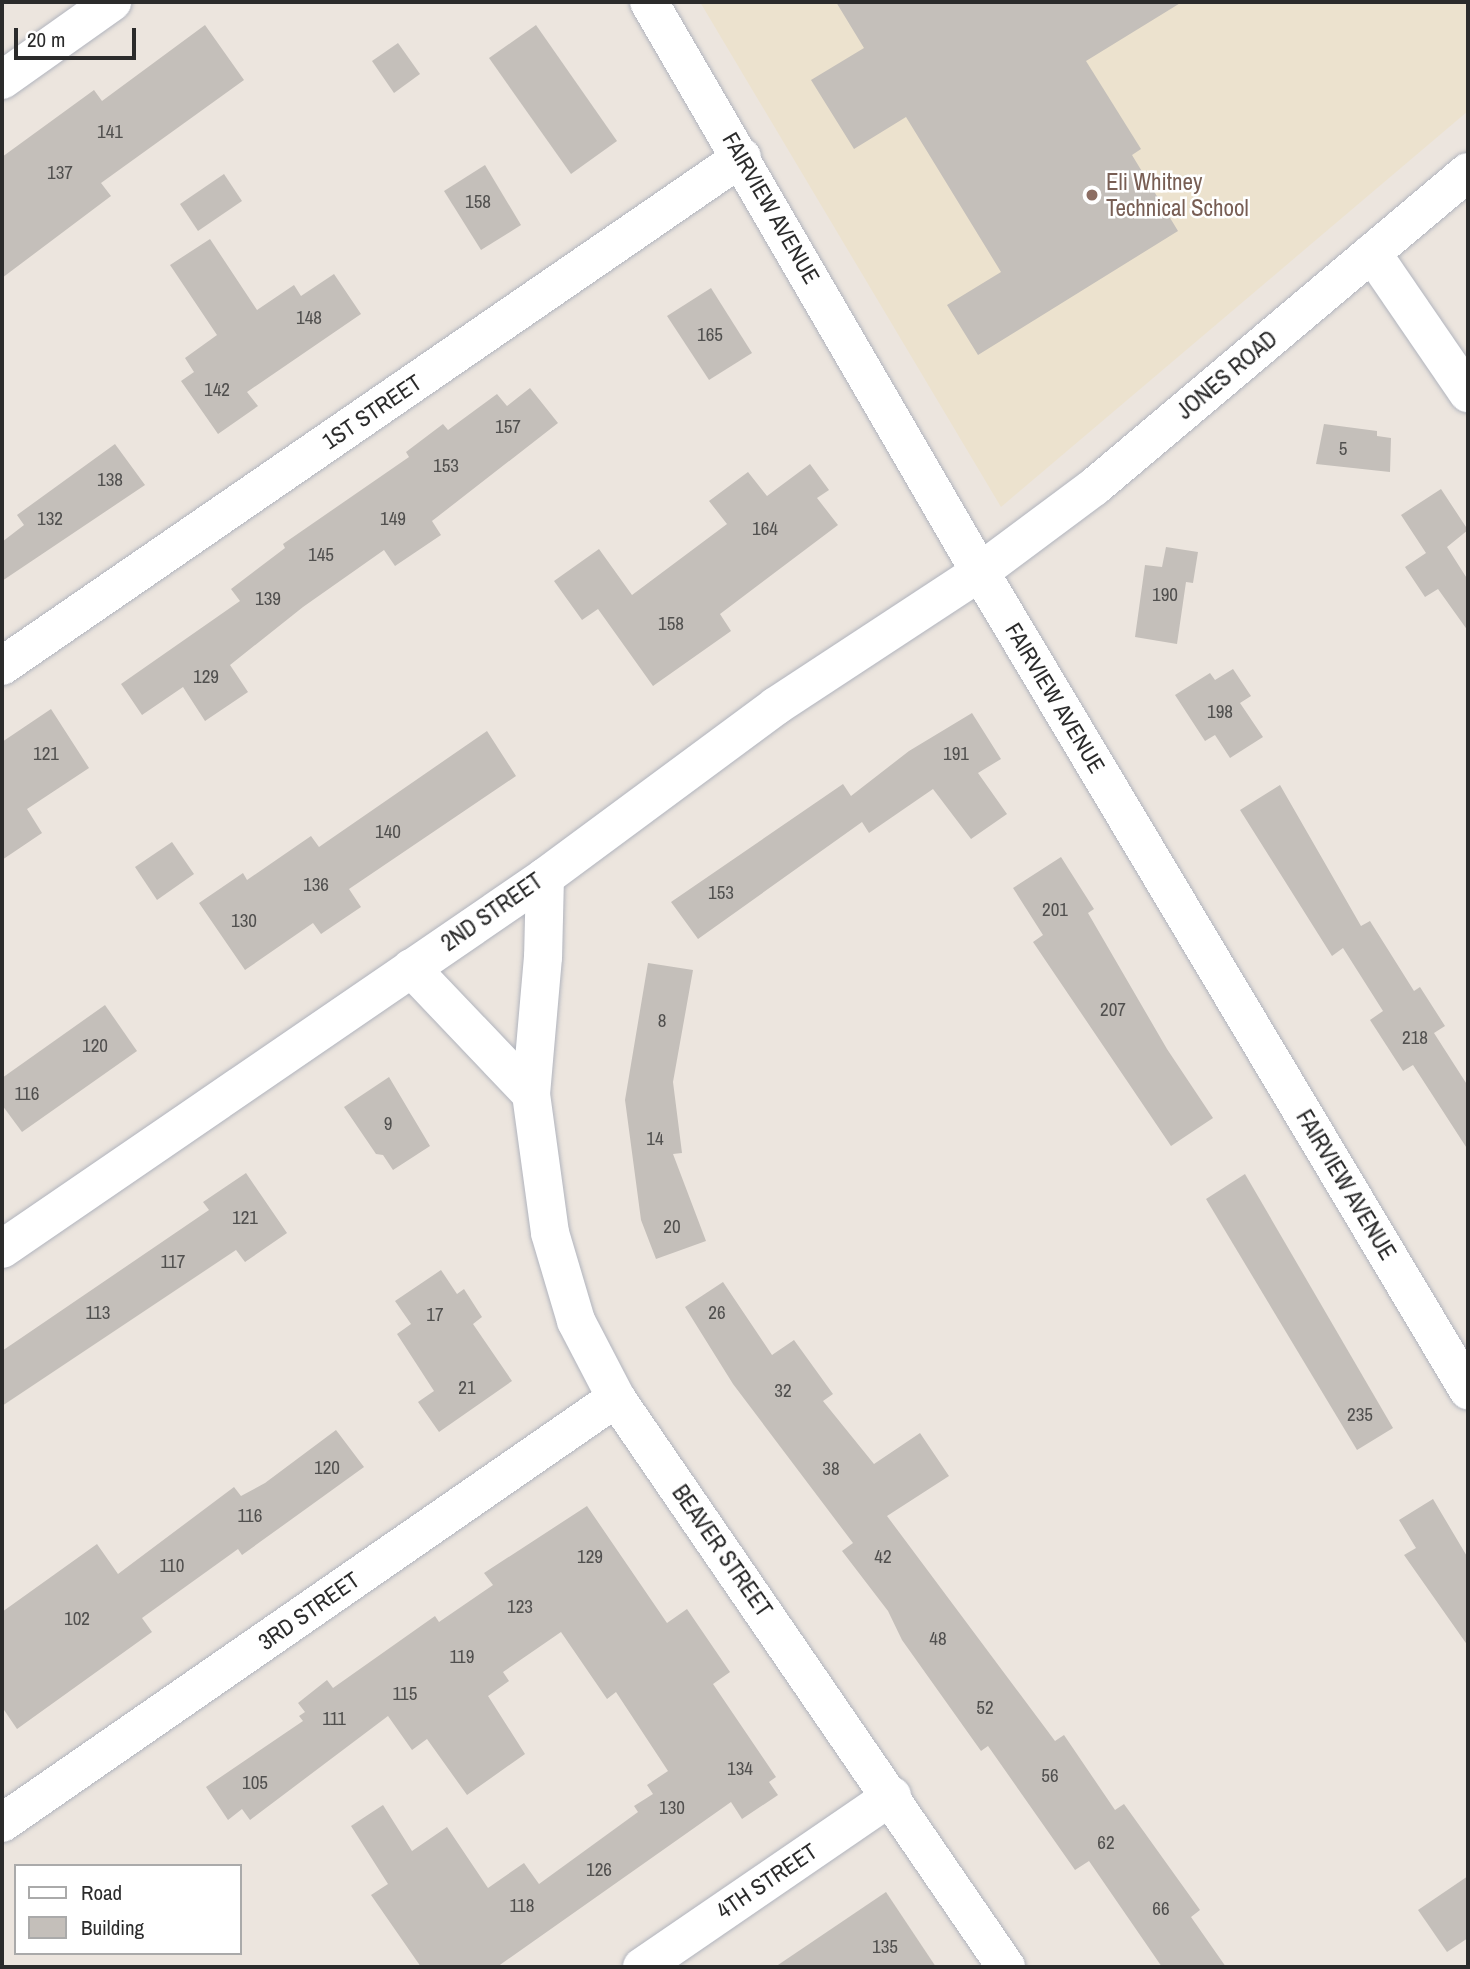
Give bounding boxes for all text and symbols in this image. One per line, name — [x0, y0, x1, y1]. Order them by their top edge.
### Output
scale bar — [18, 14, 140, 58]
text: 20 m — [27, 25, 65, 54]
house number: 141 — [97, 121, 123, 143]
street label: FAIRVIEW AVENUE — [716, 127, 826, 289]
house number: 137 — [47, 162, 73, 184]
place label: Eli Whitney Technical School — [1106, 168, 1249, 222]
marker: Eli Whitney Technical School — [1084, 187, 1100, 203]
house number: 158 — [465, 191, 491, 213]
house number: 148 — [296, 307, 322, 329]
house number: 165 — [697, 324, 723, 346]
street label: JONES ROAD — [1171, 325, 1283, 425]
street label: 1ST STREET — [317, 369, 427, 455]
house number: 142 — [204, 379, 230, 401]
house number: 157 — [495, 416, 521, 438]
house number: 5 — [1339, 438, 1347, 460]
house number: 153 — [433, 455, 459, 477]
house number: 138 — [97, 469, 123, 491]
house number: 132 — [37, 508, 63, 530]
house number: 149 — [380, 508, 406, 530]
house number: 164 — [752, 518, 778, 540]
house number: 145 — [308, 544, 334, 566]
house number: 190 — [1152, 584, 1178, 606]
house number: 139 — [255, 588, 281, 610]
house number: 158 — [658, 613, 684, 635]
street label: FAIRVIEW AVENUE — [999, 618, 1111, 778]
house number: 129 — [193, 666, 219, 688]
house number: 198 — [1207, 701, 1233, 723]
house number: 121 — [33, 743, 59, 765]
house number: 191 — [943, 743, 969, 765]
house number: 140 — [375, 821, 401, 843]
street label: 2ND STREET — [436, 867, 548, 957]
house number: 136 — [303, 874, 329, 896]
house number: 153 — [708, 882, 734, 904]
house number: 201 — [1042, 899, 1068, 921]
house number: 130 — [231, 910, 257, 932]
house number: 207 — [1100, 999, 1126, 1021]
house number: 8 — [658, 1010, 666, 1032]
house number: 218 — [1402, 1027, 1428, 1049]
house number: 120 — [82, 1035, 108, 1057]
house number: 116 — [15, 1083, 39, 1105]
street label: FAIRVIEW AVENUE — [1290, 1105, 1402, 1265]
house number: 9 — [384, 1113, 392, 1135]
house number: 14 — [646, 1128, 664, 1150]
house number: 121 — [232, 1207, 258, 1229]
house number: 20 — [663, 1216, 681, 1238]
house number: 117 — [161, 1251, 185, 1273]
house number: 113 — [86, 1302, 110, 1324]
house number: 26 — [708, 1302, 726, 1324]
house number: 17 — [426, 1304, 444, 1326]
house number: 21 — [458, 1377, 476, 1399]
house number: 32 — [774, 1380, 792, 1402]
house number: 235 — [1347, 1404, 1373, 1426]
house number: 120 — [314, 1457, 340, 1479]
house number: 38 — [822, 1458, 840, 1480]
street label: BEAVER STREET — [666, 1480, 778, 1622]
house number: 116 — [238, 1505, 262, 1527]
house number: 129 — [577, 1546, 603, 1568]
house number: 42 — [874, 1546, 892, 1568]
house number: 110 — [160, 1555, 184, 1577]
street label: 3RD STREET — [253, 1566, 365, 1656]
house number: 123 — [507, 1596, 533, 1618]
house number: 102 — [64, 1608, 90, 1630]
house number: 48 — [929, 1628, 947, 1650]
house number: 119 — [450, 1646, 474, 1668]
house number: 115 — [393, 1683, 417, 1705]
house number: 52 — [976, 1697, 994, 1719]
house number: 111 — [322, 1708, 346, 1730]
house number: 134 — [727, 1758, 753, 1780]
house number: 56 — [1041, 1765, 1059, 1787]
house number: 105 — [242, 1772, 268, 1794]
house number: 130 — [659, 1797, 685, 1819]
house number: 62 — [1097, 1832, 1115, 1854]
street label: 4TH STREET — [711, 1837, 823, 1925]
house number: 126 — [586, 1859, 612, 1881]
legend — [14, 1864, 242, 1955]
text: Road — [81, 1878, 122, 1907]
house number: 118 — [510, 1895, 534, 1917]
house number: 66 — [1152, 1898, 1170, 1920]
text: Building — [81, 1913, 144, 1942]
house number: 135 — [872, 1936, 898, 1958]

